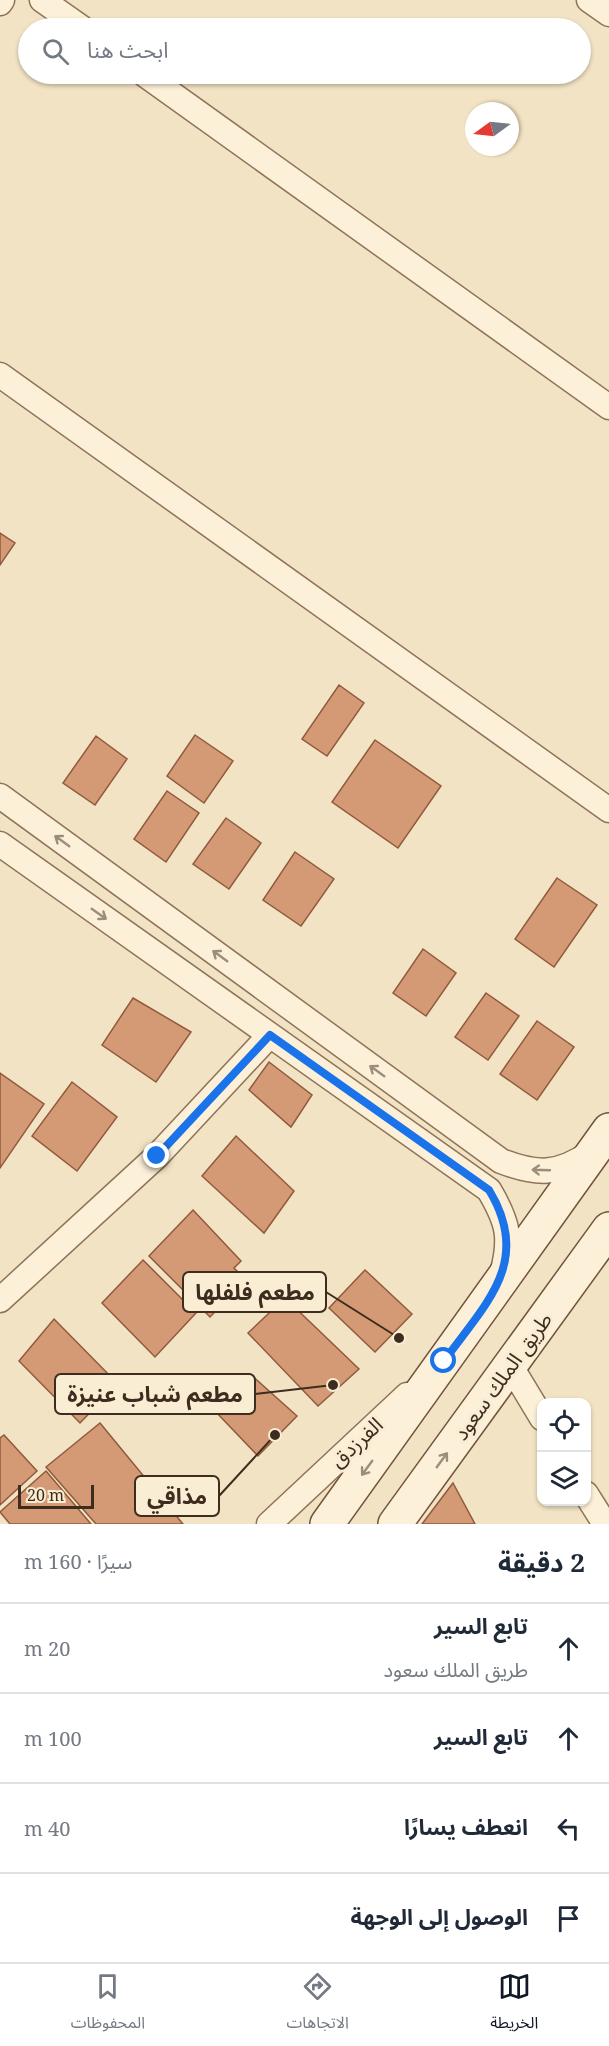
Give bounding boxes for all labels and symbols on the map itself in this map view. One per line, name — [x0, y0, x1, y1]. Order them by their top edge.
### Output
north arrow — [465, 102, 519, 156]
one-way arrow — [55, 835, 71, 847]
one-way arrow — [91, 908, 107, 920]
one-way arrow — [212, 950, 228, 962]
one-way arrow — [370, 1065, 386, 1077]
route end — [143, 1142, 169, 1168]
one-way arrow — [532, 1165, 552, 1176]
callout: مطعم فلفلها — [183, 1272, 326, 1312]
text: مطعم فلفلها — [195, 1276, 315, 1309]
street label: طريق الملك سعود — [446, 1306, 558, 1446]
route start — [430, 1347, 456, 1373]
callout: مطعم شباب عنيزة — [55, 1374, 255, 1414]
text: مطعم شباب عنيزة — [67, 1378, 243, 1411]
street label: الفرزدق — [324, 1410, 388, 1474]
one-way arrow — [436, 1452, 448, 1468]
one-way arrow — [361, 1459, 373, 1475]
callout: مذاقي — [135, 1476, 219, 1516]
text: مذاقي — [147, 1480, 207, 1514]
scale bar — [18, 1482, 94, 1510]

